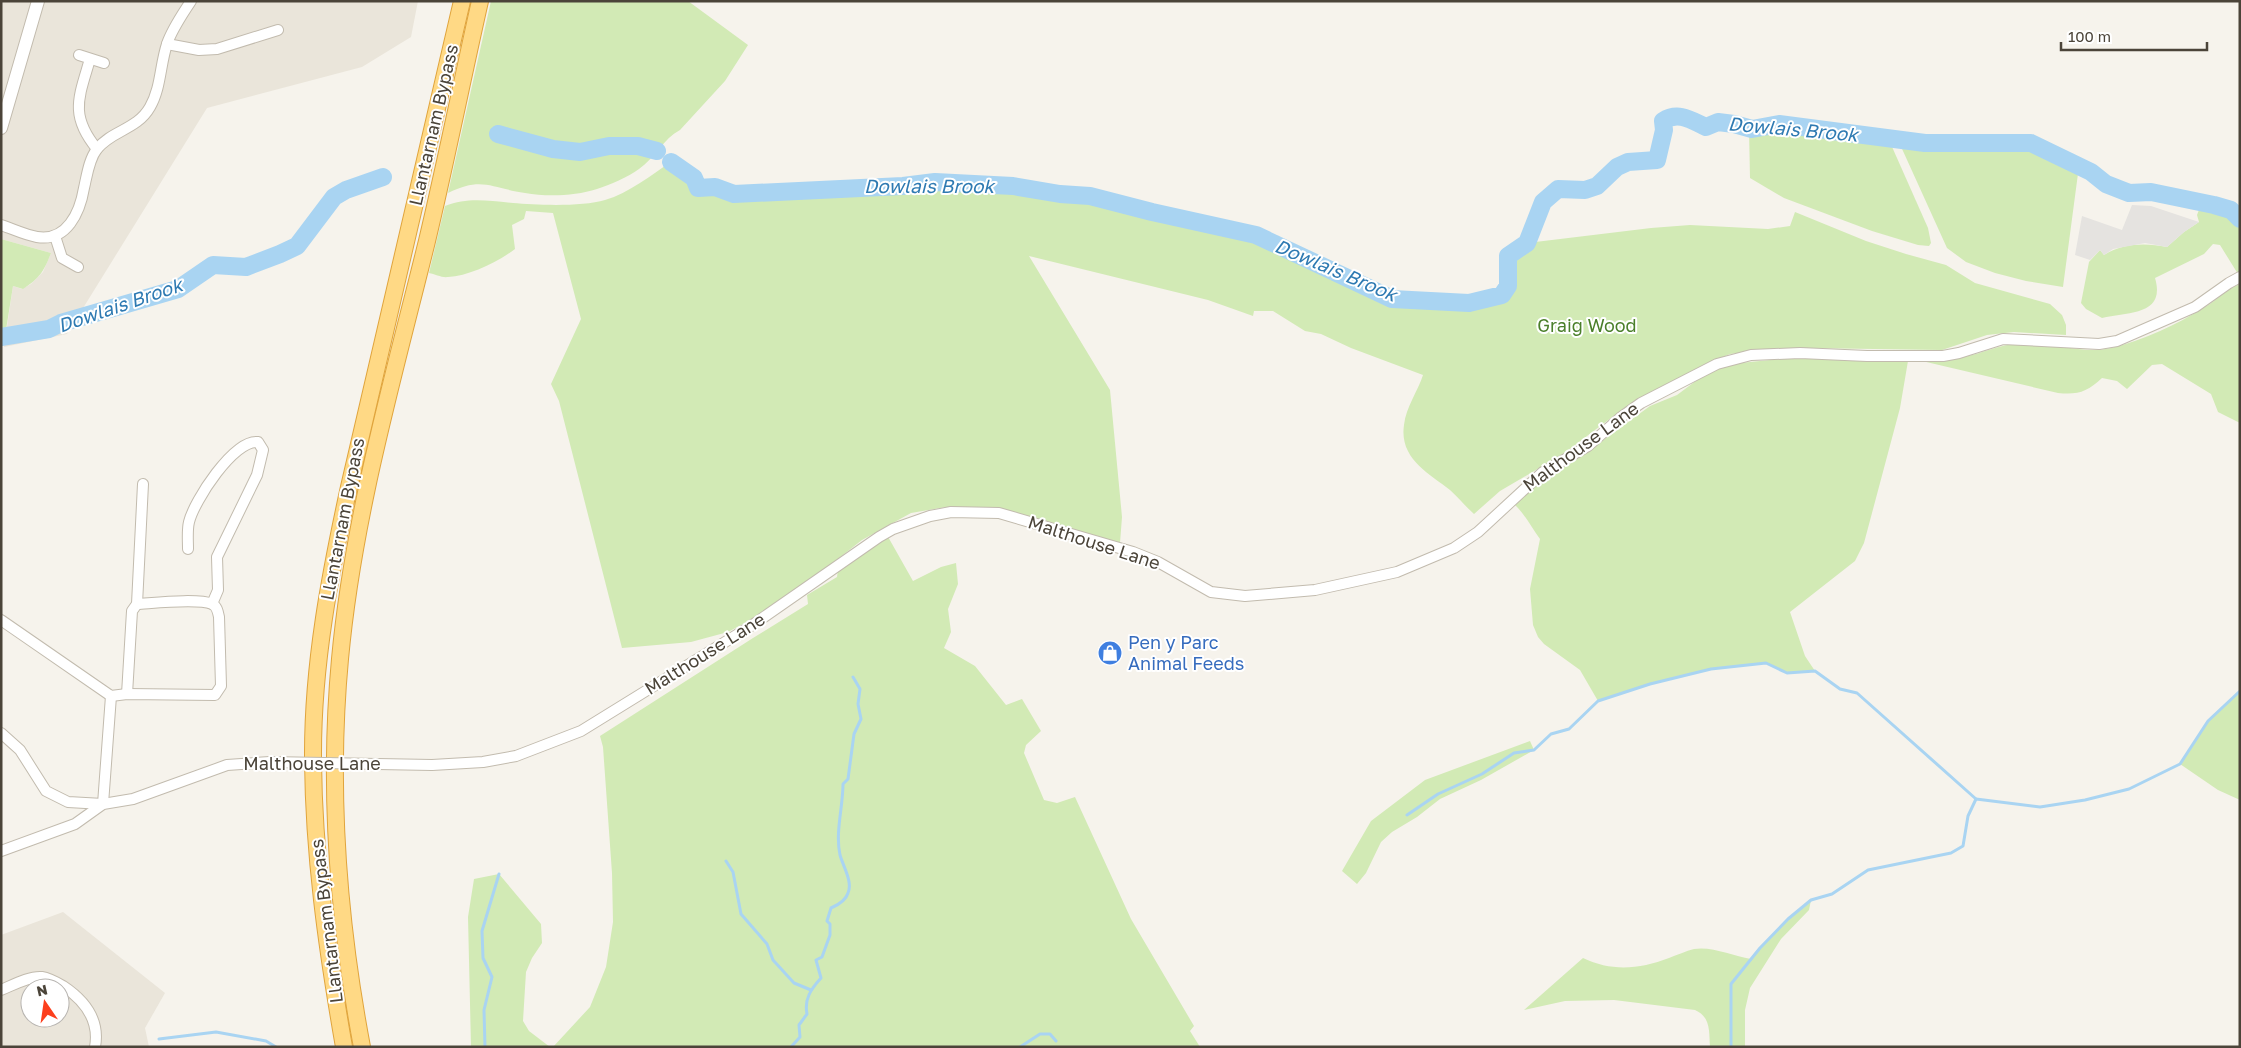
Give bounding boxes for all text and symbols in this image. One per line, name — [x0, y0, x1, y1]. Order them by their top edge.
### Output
scale bar — [2061, 20, 2207, 52]
text: 100 m — [2068, 27, 2111, 45]
street label: Llantarnam Bypass — [404, 42, 462, 208]
water label: Dowlais Brook — [1727, 111, 1861, 146]
water label: Dowlais Brook — [864, 174, 996, 197]
water label: Dowlais Brook — [1272, 234, 1403, 306]
water label: Dowlais Brook — [55, 272, 187, 337]
park label: Graig Wood — [1537, 314, 1637, 336]
street label: Malthouse Lane — [1518, 397, 1643, 496]
street label: Llantarnam Bypass — [315, 436, 369, 602]
street label: Malthouse Lane — [1025, 510, 1163, 574]
street label: Malthouse Lane — [640, 607, 769, 699]
place label: Pen y Parc Animal Feeds — [1128, 631, 1244, 674]
shop icon: Pen y Parc Animal Feeds — [1097, 640, 1123, 666]
street label: Malthouse Lane — [243, 752, 381, 774]
street label: Llantarnam Bypass — [305, 838, 347, 1004]
north arrow — [20, 978, 70, 1028]
text: N — [35, 980, 49, 999]

